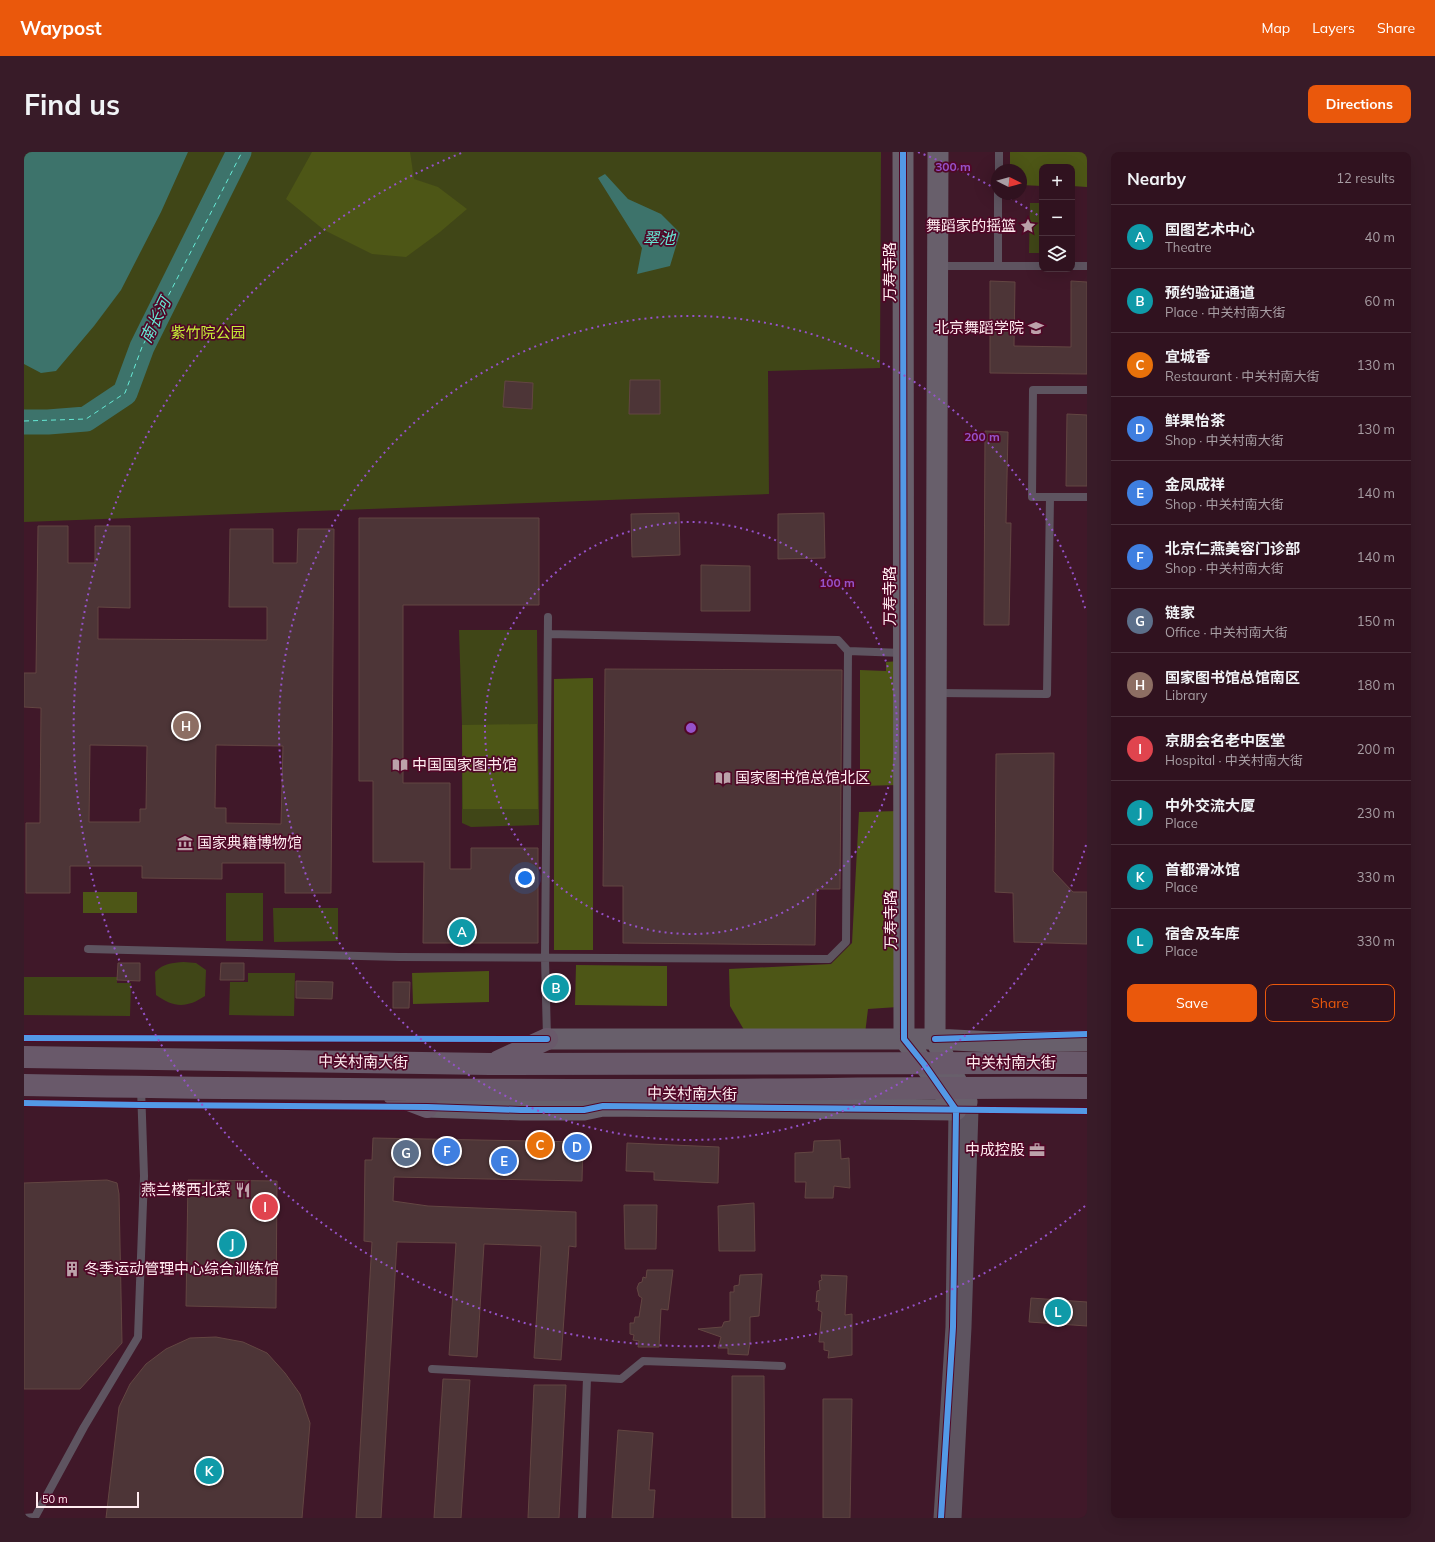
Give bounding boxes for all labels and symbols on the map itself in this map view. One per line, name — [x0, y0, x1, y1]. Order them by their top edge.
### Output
text: 300 m — [935, 159, 971, 174]
north arrow — [991, 164, 1027, 200]
place label: 舞蹈家的摇篮 — [926, 216, 1016, 235]
place icon: 舞蹈家的摇篮 — [1019, 217, 1037, 235]
water label: 翠池 — [643, 228, 677, 248]
street label: 万寿寺路 — [880, 242, 899, 302]
water label: 南长河 — [135, 291, 176, 346]
place label: 北京舞蹈学院 — [934, 318, 1024, 337]
school or university icon: 北京舞蹈学院 — [1027, 319, 1045, 337]
park label: 紫竹院公园 — [170, 323, 246, 342]
text: 200 m — [964, 429, 1000, 444]
street label: 万寿寺路 — [880, 566, 899, 626]
text: 100 m — [819, 575, 855, 590]
pin: H — [173, 711, 199, 741]
centre of rings — [684, 721, 698, 735]
place label: 中国国家图书馆 — [412, 755, 517, 774]
library icon: 中国国家图书馆 — [391, 756, 409, 774]
place label: 国家图书馆总馆北区 — [735, 768, 870, 787]
library icon: 国家图书馆总馆北区 — [714, 769, 732, 787]
place label: 国家典籍博物馆 — [197, 833, 302, 852]
museum icon: 国家典籍博物馆 — [176, 834, 194, 852]
your location — [515, 868, 535, 888]
street label: 万寿寺路 — [881, 890, 900, 950]
pin: A — [449, 917, 475, 947]
pin: B — [543, 973, 569, 1003]
street label: 中关村南大街 — [318, 1051, 408, 1072]
street label: 中关村南大街 — [966, 1053, 1056, 1072]
street label: 中关村南大街 — [647, 1083, 737, 1104]
pin: C — [527, 1130, 553, 1160]
pin: D — [564, 1132, 590, 1162]
pin: F — [434, 1136, 460, 1166]
pin: G — [393, 1138, 419, 1168]
place label: 中成控股 — [965, 1140, 1025, 1159]
office icon: 中成控股 — [1028, 1141, 1046, 1159]
pin: E — [491, 1146, 517, 1176]
place label: 燕兰楼西北菜 — [141, 1180, 231, 1199]
restaurant icon: 燕兰楼西北菜 — [234, 1181, 252, 1199]
pin: I — [252, 1192, 278, 1222]
pin: J — [219, 1229, 245, 1259]
place label: 冬季运动管理中心综合训练馆 — [84, 1259, 279, 1278]
building icon: 冬季运动管理中心综合训练馆 — [63, 1260, 81, 1278]
pin: L — [1045, 1297, 1071, 1327]
pin: K — [196, 1456, 222, 1486]
scale bar — [36, 1490, 139, 1509]

